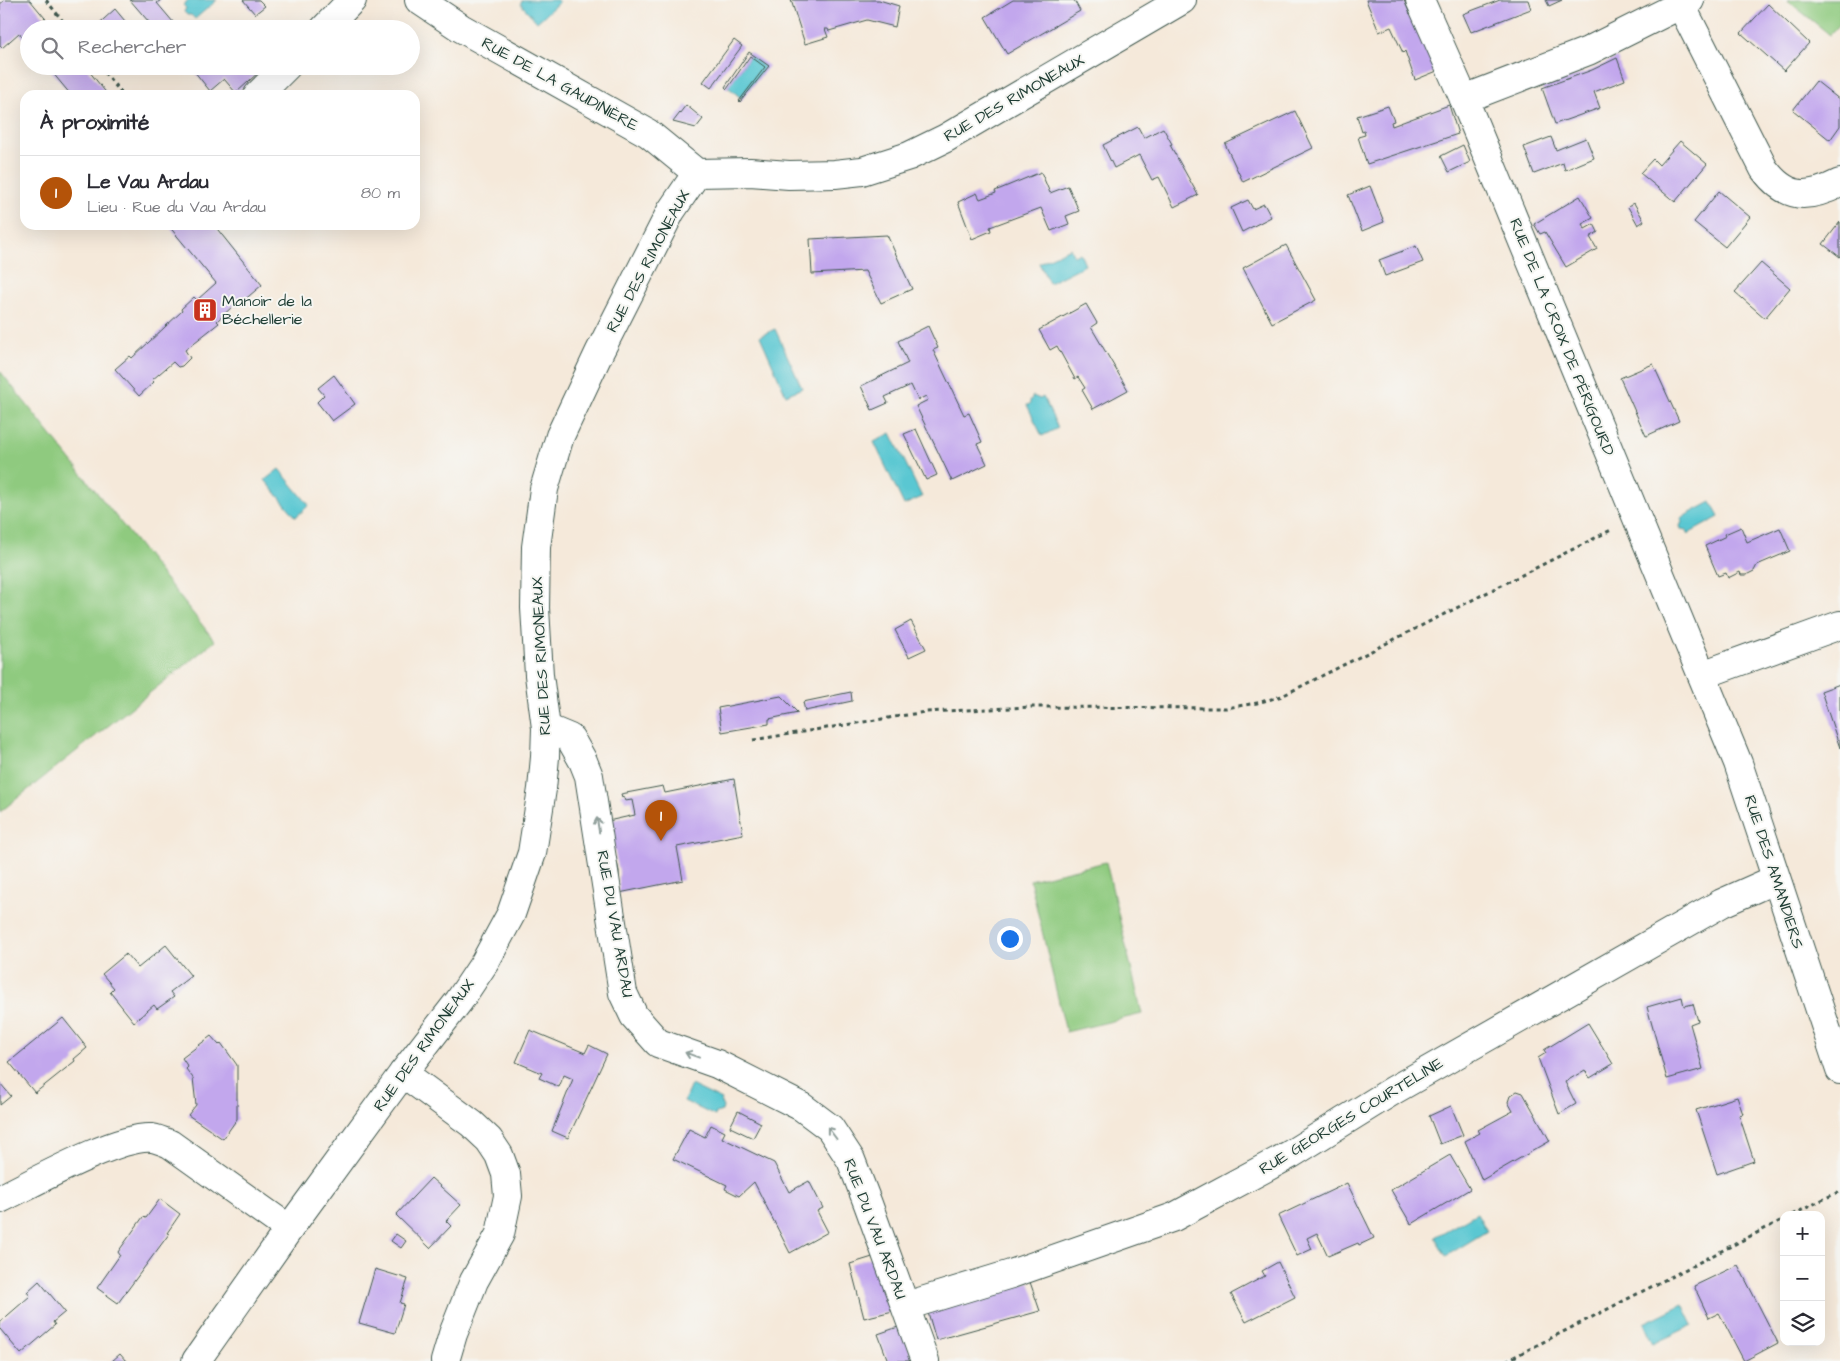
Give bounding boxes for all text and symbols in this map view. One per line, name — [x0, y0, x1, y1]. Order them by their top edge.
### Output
search box — [20, 20, 420, 75]
street label: RUE DE LA GAUDINIÈRE — [478, 32, 643, 137]
icon: search — [38, 34, 66, 62]
text: Rechercher — [78, 34, 186, 61]
street label: RUE DES RIMONEAUX — [940, 49, 1089, 147]
text: À proximité — [40, 108, 149, 137]
text: Le Vau Ardau — [87, 169, 209, 196]
text: 1 — [55, 182, 57, 204]
text: 80 m — [361, 182, 400, 204]
street label: RUE DES RIMONEAUX — [601, 185, 695, 336]
text: Lieu · Rue du Vau Ardau — [87, 196, 266, 218]
street label: RUE DE LA CROIX DE PÉRIGOURD — [1504, 215, 1620, 459]
place label: Manoir de la Béchellerie — [222, 290, 312, 330]
building icon: Manoir de la Béchellerie — [192, 297, 218, 323]
street label: RUE DES RIMONEAUX — [526, 576, 556, 736]
street label: RUE DES AMANDIERS — [1739, 792, 1809, 952]
pin: 1 — [645, 800, 677, 841]
one-way arrow — [592, 817, 602, 833]
street label: RUE DU VAU ARDAU — [591, 849, 639, 999]
your location — [997, 926, 1023, 952]
street label: RUE DES RIMONEAUX — [368, 974, 480, 1116]
one-way arrow — [684, 1050, 700, 1059]
street label: RUE GEORGES COURTELINE — [1255, 1052, 1448, 1180]
one-way arrow — [827, 1126, 837, 1140]
street label: RUE DU VAU ARDAU — [838, 1156, 912, 1302]
map controls — [1780, 1211, 1825, 1346]
button: + — [1780, 1211, 1825, 1256]
button: − — [1780, 1256, 1825, 1301]
button: layers — [1780, 1301, 1825, 1346]

